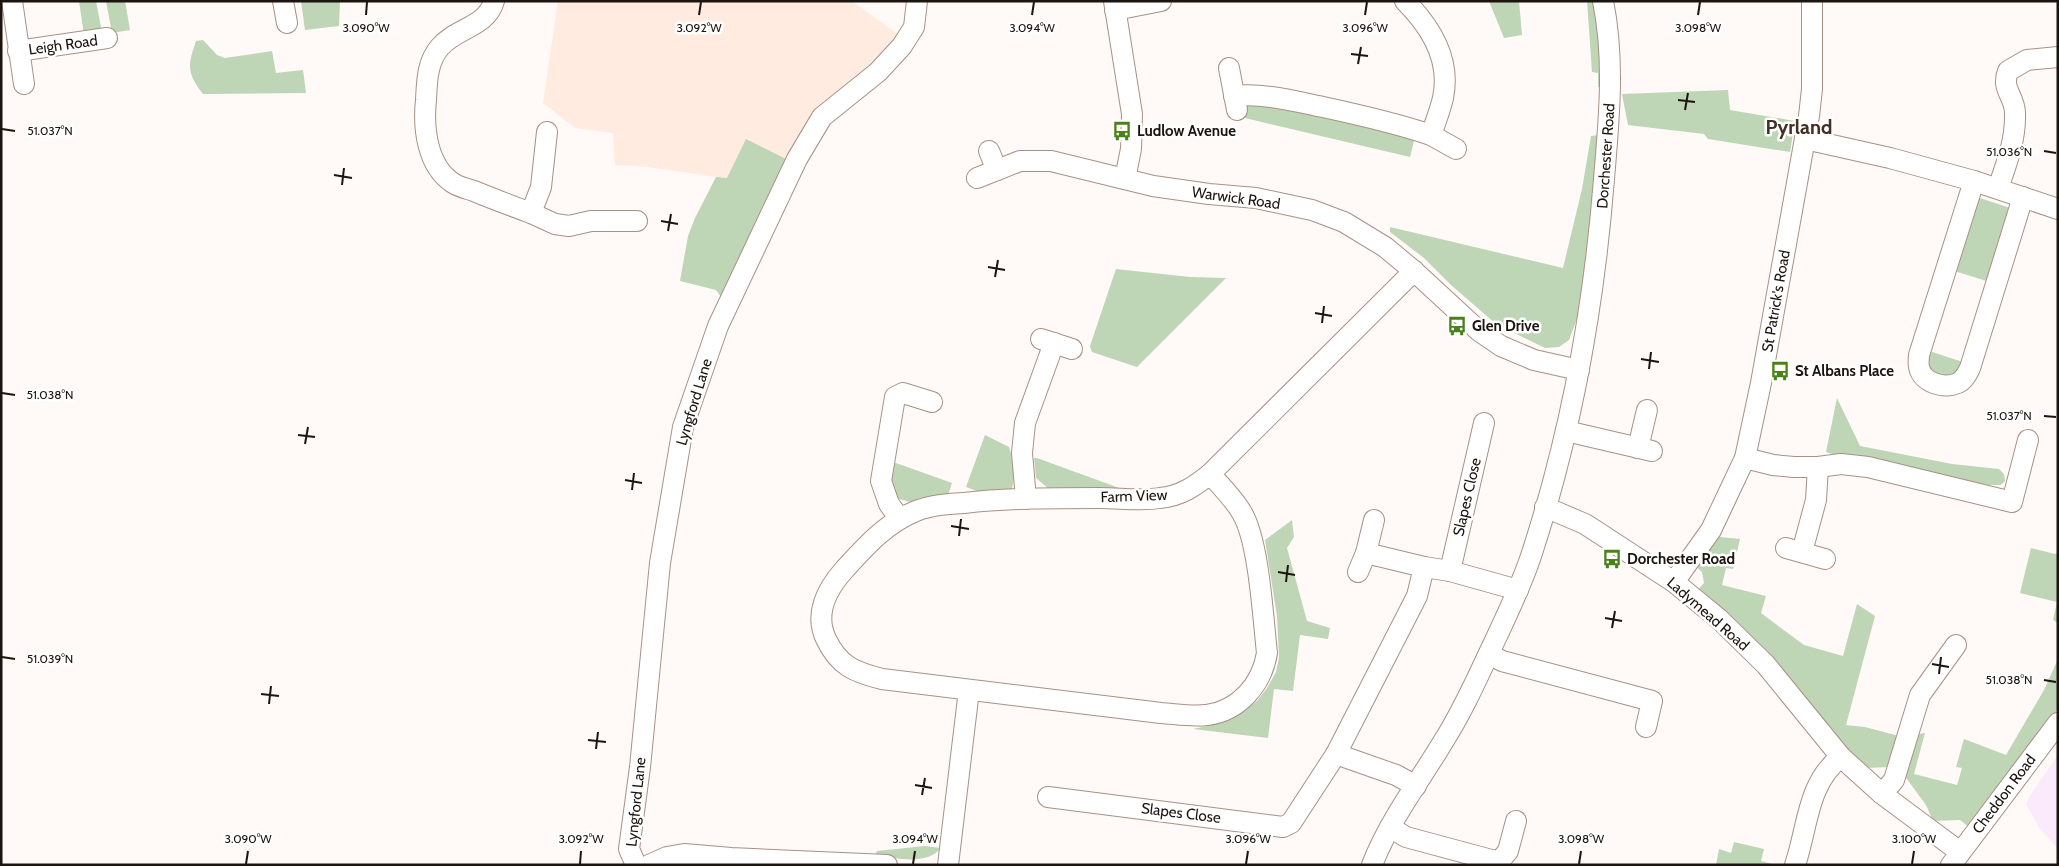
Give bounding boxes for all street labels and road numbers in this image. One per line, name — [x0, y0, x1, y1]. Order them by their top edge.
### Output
street label: Leigh Road — [27, 31, 99, 59]
street label: Dorchester Road — [1593, 103, 1619, 209]
street label: Warwick Road — [1191, 183, 1281, 213]
street label: St Patrick's Road — [1758, 249, 1794, 353]
street label: Lyngford Lane — [672, 356, 716, 448]
street label: Slapes Close — [1449, 456, 1485, 538]
street label: Farm View — [1100, 486, 1168, 506]
street label: Ladymead Road — [1663, 573, 1753, 655]
street label: Cheddon Road — [1968, 751, 2040, 837]
street label: Lyngford Lane — [622, 756, 650, 848]
street label: Slapes Close — [1140, 799, 1222, 827]

